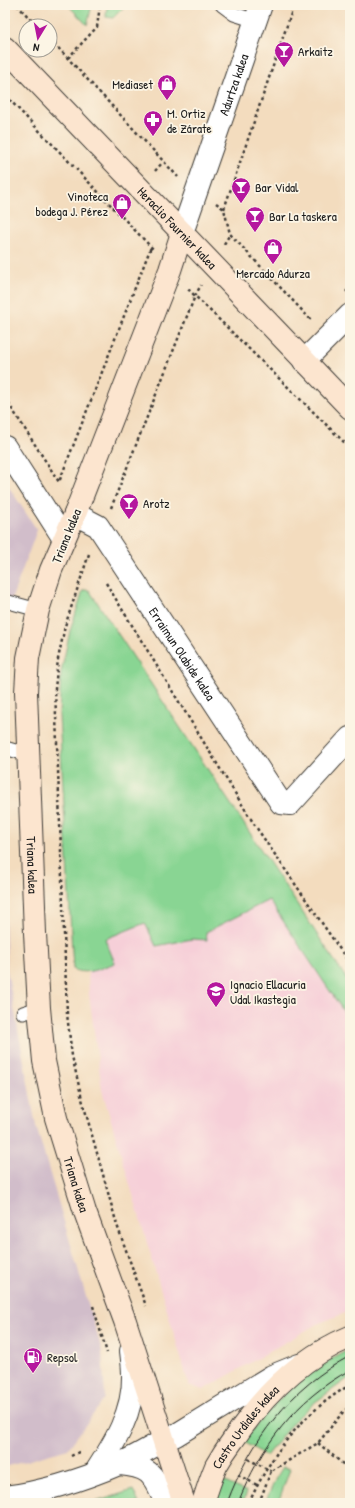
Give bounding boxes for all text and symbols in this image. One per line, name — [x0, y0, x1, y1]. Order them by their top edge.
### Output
north arrow — [18, 18, 58, 58]
text: N — [32, 40, 40, 55]
bar icon: Arkaitz — [273, 40, 295, 68]
place label: Arkaitz — [298, 42, 333, 60]
street label: Adurtza kalea — [214, 51, 252, 118]
shop icon: Mediaset — [156, 73, 178, 101]
place label: Mediaset — [112, 75, 154, 93]
place label: M. Ortiz de Zárate — [167, 104, 212, 137]
pharmacy icon: M. Ortiz de Zárate — [142, 109, 164, 137]
bar icon: Bar Vidal — [230, 176, 252, 204]
place label: Bar Vidal — [255, 178, 299, 196]
street label: Heraclio Fournier kalea — [134, 183, 221, 273]
place label: Vinoteca bodega J. Pérez — [36, 187, 108, 220]
shop icon: Vinoteca bodega J. Pérez — [111, 192, 133, 220]
bar icon: Bar La taskera — [244, 205, 266, 233]
place label: Bar La taskera — [269, 207, 337, 225]
shop icon: Mercado Adurza — [262, 237, 284, 265]
place label: Mercado Adurza — [236, 264, 310, 282]
bar icon: Arotz — [118, 492, 140, 520]
place label: Arotz — [143, 494, 170, 512]
street label: Triana kalea — [47, 506, 85, 566]
street label: Erraimun Olabide kalea — [145, 604, 220, 704]
street label: Triana kalea — [22, 836, 43, 894]
place label: Ignacio Ellacuria Udal Ikastegia — [230, 975, 306, 1008]
school or university icon: Ignacio Ellacuria Udal Ikastegia — [205, 980, 227, 1008]
street label: Triana kalea — [59, 1154, 94, 1214]
fuel station icon: Repsol — [22, 1346, 44, 1374]
place label: Repsol — [47, 1348, 78, 1366]
street label: Castro Urdiales kalea — [207, 1381, 283, 1472]

